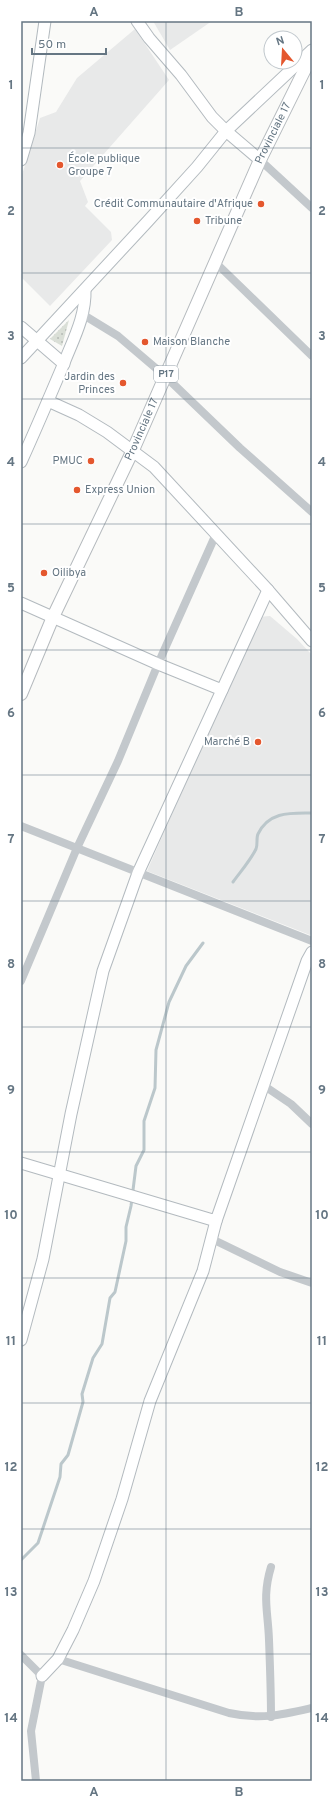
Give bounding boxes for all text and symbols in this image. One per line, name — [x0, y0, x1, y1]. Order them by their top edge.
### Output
text: A — [89, 5, 99, 21]
text: B — [235, 5, 244, 21]
scale bar — [32, 30, 106, 56]
north arrow — [263, 30, 303, 70]
text: N — [274, 34, 286, 49]
text: 50 m — [38, 37, 66, 53]
text: 1 — [8, 78, 14, 94]
text: 1 — [319, 78, 325, 94]
street label: Provinciale 17 — [252, 100, 295, 166]
place label: École publique Groupe 7 — [68, 151, 140, 179]
marker: École publique Groupe 7 — [55, 160, 65, 170]
place label: Crédit Communautaire d'Afrique — [94, 197, 253, 211]
marker: Crédit Communautaire d'Afrique — [256, 199, 266, 209]
text: 2 — [7, 204, 15, 220]
text: 2 — [318, 204, 326, 220]
place label: Tribune — [205, 214, 242, 228]
marker: Tribune — [192, 216, 202, 226]
text: 3 — [7, 329, 15, 345]
text: 3 — [318, 329, 326, 345]
place label: Maison Blanche — [153, 335, 230, 349]
marker: Maison Blanche — [140, 337, 150, 347]
road number: P17 — [154, 366, 178, 382]
place label: Jardin des Princes — [64, 370, 115, 397]
marker: Jardin des Princes — [118, 378, 128, 388]
street label: Provinciale 17 — [122, 396, 162, 463]
place label: PMUC — [53, 454, 83, 468]
text: 4 — [7, 455, 15, 471]
text: 4 — [318, 455, 326, 471]
marker: PMUC — [86, 456, 96, 466]
place label: Express Union — [85, 483, 155, 497]
marker: Express Union — [72, 485, 82, 495]
place label: Oilibya — [52, 566, 86, 580]
marker: Oilibya — [39, 568, 49, 578]
text: 5 — [7, 581, 15, 597]
text: 5 — [318, 581, 326, 597]
text: 6 — [7, 706, 15, 722]
text: 6 — [318, 706, 326, 722]
place label: Marché B — [204, 735, 250, 749]
marker: Marché B — [253, 737, 263, 747]
text: 7 — [8, 832, 15, 848]
text: 7 — [319, 832, 326, 848]
text: 8 — [7, 957, 15, 973]
text: 8 — [318, 957, 326, 973]
text: 9 — [7, 1083, 15, 1099]
text: 9 — [318, 1083, 326, 1099]
text: 10 — [4, 1208, 18, 1224]
text: 10 — [315, 1208, 329, 1224]
text: 11 — [6, 1334, 16, 1350]
text: 11 — [317, 1334, 327, 1350]
text: 12 — [4, 1460, 18, 1476]
text: 12 — [315, 1460, 329, 1476]
text: 13 — [5, 1585, 18, 1601]
text: 13 — [316, 1585, 329, 1601]
text: 14 — [4, 1711, 18, 1727]
text: 14 — [315, 1711, 329, 1727]
text: A — [89, 1785, 99, 1801]
text: B — [235, 1785, 244, 1801]

